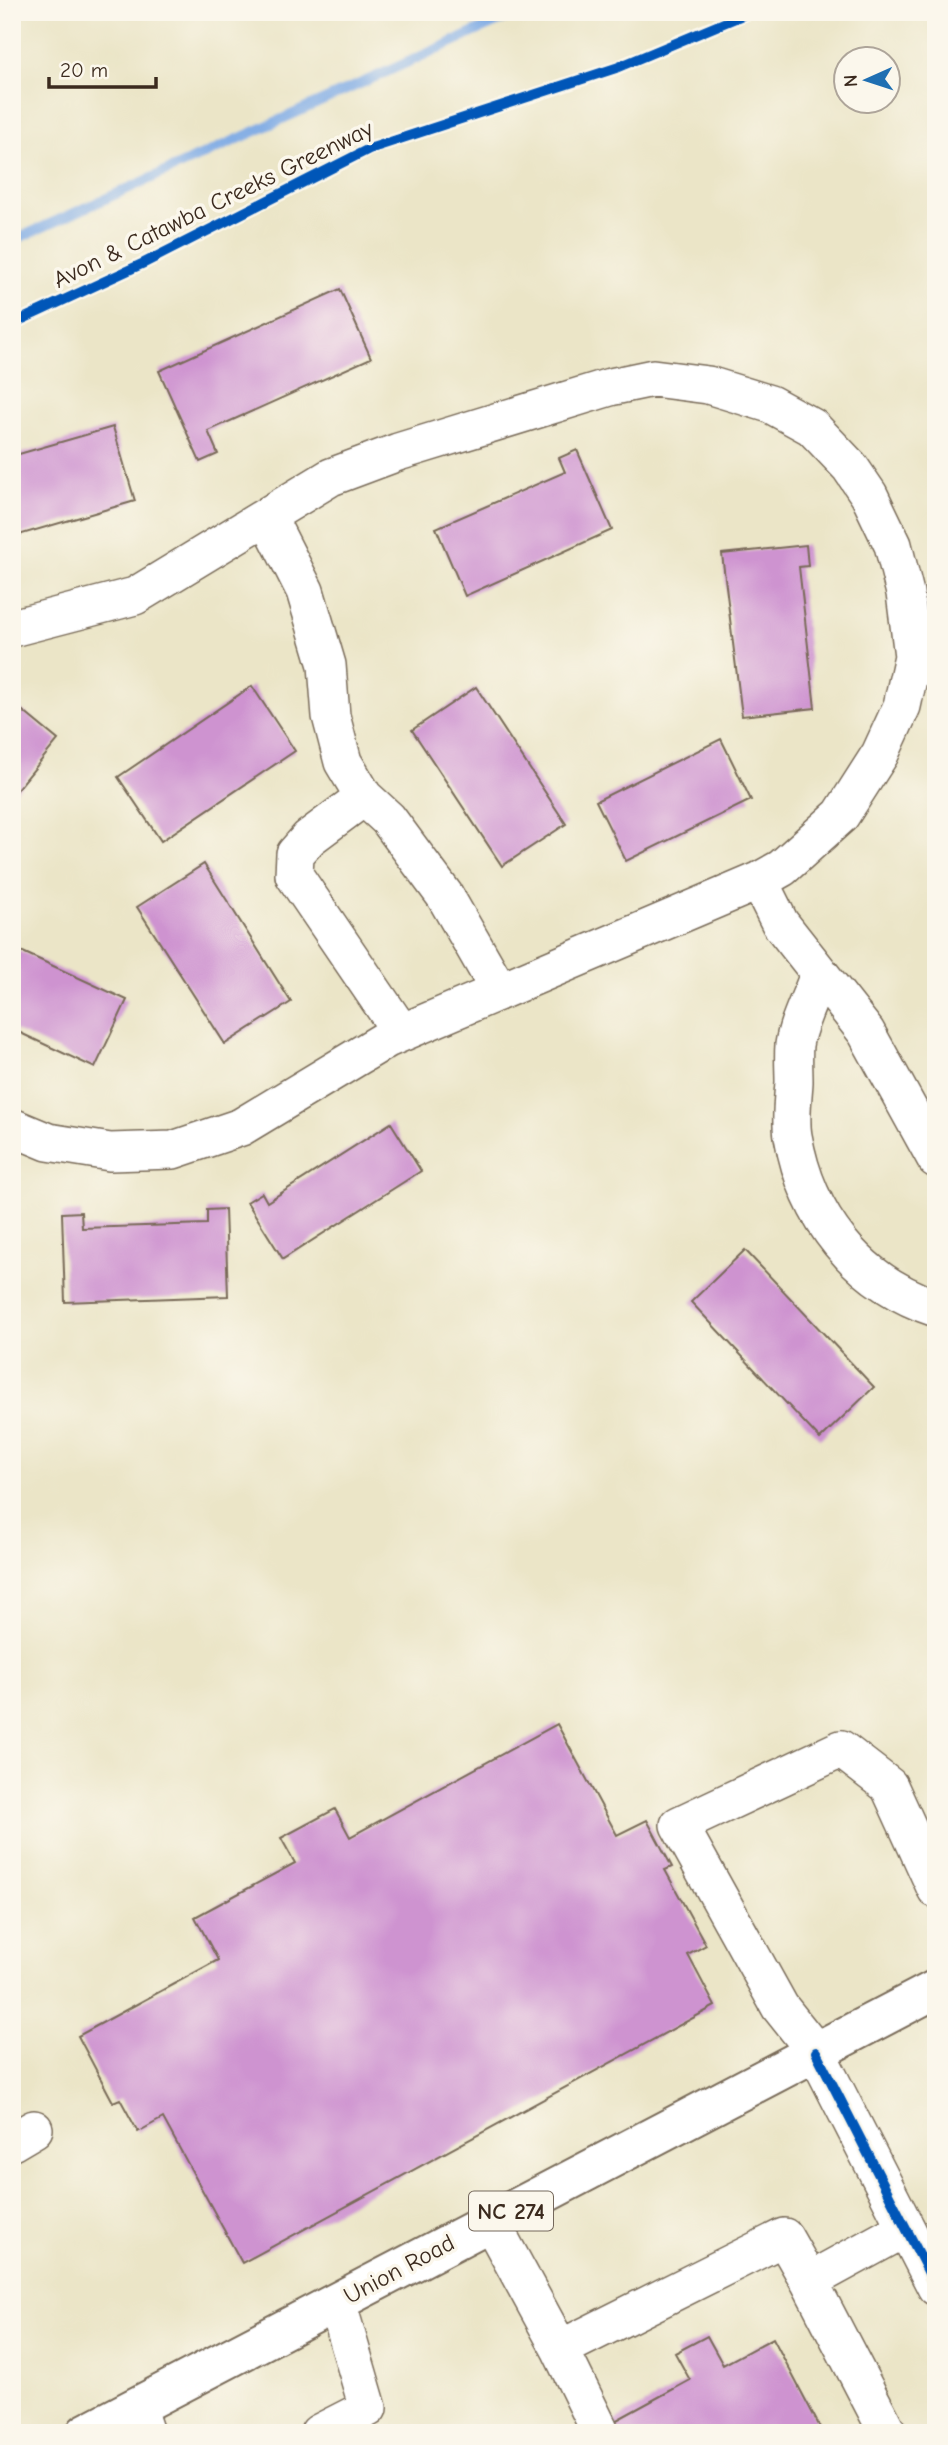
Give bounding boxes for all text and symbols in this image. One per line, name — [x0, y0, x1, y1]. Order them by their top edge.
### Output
scale bar — [49, 46, 156, 90]
north arrow — [832, 46, 902, 116]
text: 20 m — [60, 58, 108, 82]
text: N — [840, 74, 862, 88]
street label: Avon & Catawba Creeks Greenway — [49, 114, 378, 294]
road number: NC 274 — [469, 2192, 553, 2230]
street label: Union Road — [339, 2228, 459, 2310]

